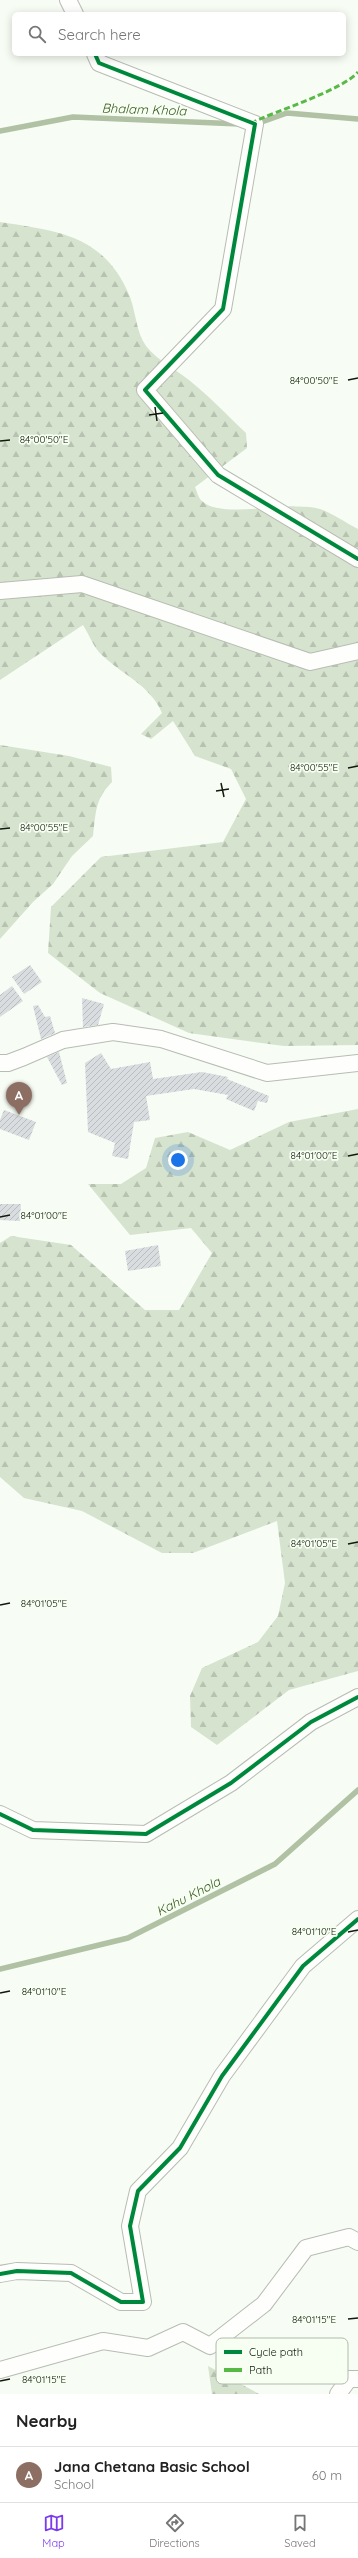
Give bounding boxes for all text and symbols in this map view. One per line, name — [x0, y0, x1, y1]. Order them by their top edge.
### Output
search box — [12, 12, 346, 56]
icon: search — [26, 23, 48, 45]
text: Search here — [58, 25, 141, 44]
water label: Bhalam Khola — [101, 100, 188, 119]
text: 84°00'50"E — [290, 374, 339, 387]
text: 84°00'50"E — [20, 433, 69, 446]
text: 84°00'55"E — [290, 761, 338, 774]
text: 84°00'55"E — [20, 821, 68, 834]
pin: A — [6, 1082, 32, 1115]
text: 84°01'00"E — [291, 1149, 338, 1162]
your location — [168, 1150, 188, 1170]
text: 84°01'00"E — [21, 1209, 68, 1222]
text: 84°01'05"E — [291, 1537, 338, 1550]
text: 84°01'05"E — [21, 1597, 68, 1610]
water label: Kahu Khola — [153, 1873, 224, 1919]
text: 84°01'10"E — [292, 1925, 337, 1938]
text: 84°01'10"E — [22, 1985, 67, 1998]
text: 84°01'15"E — [292, 2313, 336, 2326]
legend — [216, 2338, 348, 2384]
text: Cycle path — [249, 2345, 303, 2359]
text: Path — [249, 2363, 272, 2377]
text: 84°01'15"E — [22, 2373, 66, 2386]
text: Nearby — [16, 2410, 77, 2431]
text: Jana Chetana Basic School — [54, 2457, 250, 2476]
text: A — [25, 2467, 33, 2483]
text: 60 m — [312, 2467, 342, 2483]
text: School — [54, 2476, 94, 2492]
tab: Map — [42, 2512, 65, 2550]
tab: Directions — [149, 2512, 200, 2550]
tab: Saved — [284, 2512, 316, 2550]

